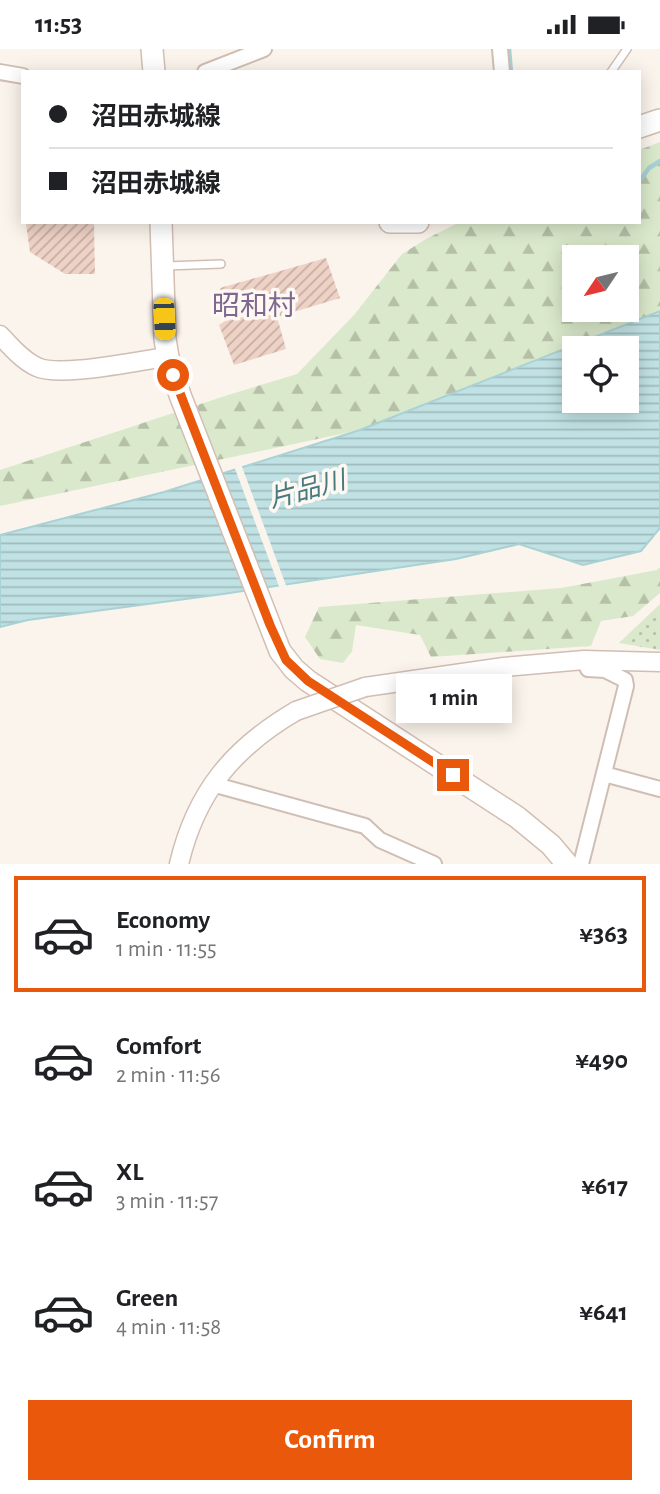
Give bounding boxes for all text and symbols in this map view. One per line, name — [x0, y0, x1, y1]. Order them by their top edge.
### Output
text: 11:53 — [35, 11, 82, 37]
text: 沼田赤城線 — [91, 104, 221, 130]
text: 沼田赤城線 — [91, 171, 221, 197]
north arrow — [562, 245, 639, 322]
map controls — [562, 245, 639, 413]
district label: 昭和村 — [212, 291, 296, 321]
car — [153, 297, 176, 341]
button: locate — [562, 336, 639, 413]
route start — [157, 359, 189, 391]
water label: 片品川 — [266, 466, 351, 513]
callout: 1 min — [395, 673, 511, 723]
text: 1 min — [430, 687, 478, 710]
route end — [437, 759, 469, 791]
icon: car — [32, 903, 95, 966]
text: Economy — [116, 907, 210, 933]
text: ¥363 — [579, 921, 628, 947]
text: 1 min · 11:55 — [116, 938, 217, 961]
icon: car — [32, 1029, 95, 1092]
text: Comfort — [116, 1033, 201, 1059]
text: ¥490 — [575, 1047, 628, 1073]
text: 2 min · 11:56 — [116, 1064, 220, 1087]
icon: car — [32, 1155, 95, 1218]
text: XL — [116, 1159, 143, 1185]
text: ¥617 — [581, 1173, 628, 1199]
text: 3 min · 11:57 — [116, 1190, 218, 1213]
icon: car — [32, 1281, 95, 1344]
text: Green — [116, 1285, 178, 1311]
text: ¥641 — [579, 1299, 628, 1325]
text: 4 min · 11:58 — [116, 1316, 221, 1339]
button: Confirm — [28, 1400, 632, 1480]

